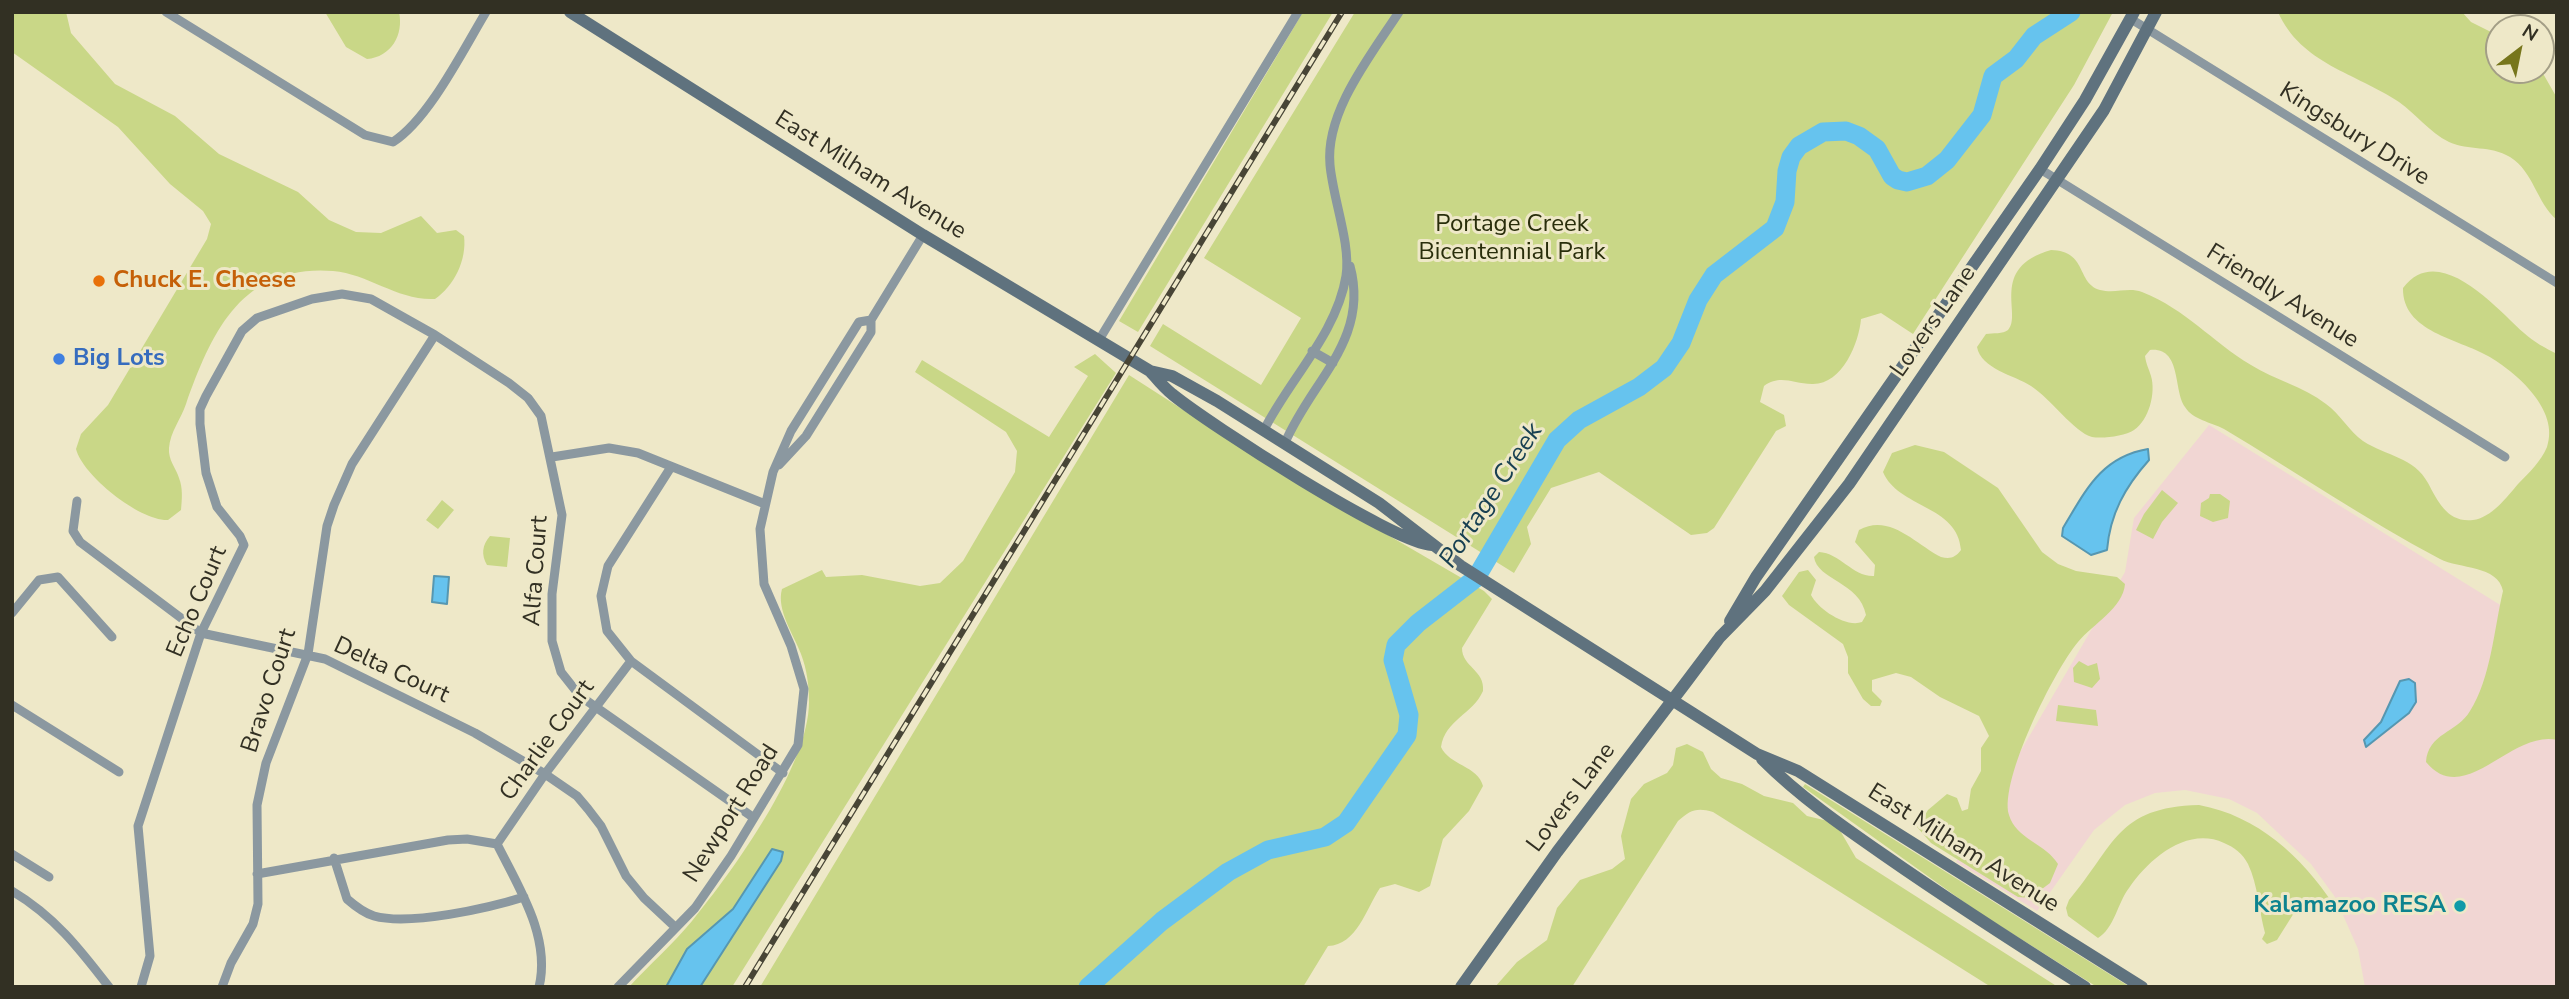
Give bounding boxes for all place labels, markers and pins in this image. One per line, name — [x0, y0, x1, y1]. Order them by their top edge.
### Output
place label: Chuck E. Cheese — [113, 267, 296, 295]
marker: Chuck E. Cheese — [91, 273, 107, 289]
place label: Big Lots — [73, 345, 165, 373]
marker: Big Lots — [51, 351, 67, 367]
place label: Kalamazoo RESA — [2253, 892, 2446, 920]
marker: Kalamazoo RESA — [2452, 898, 2468, 914]

